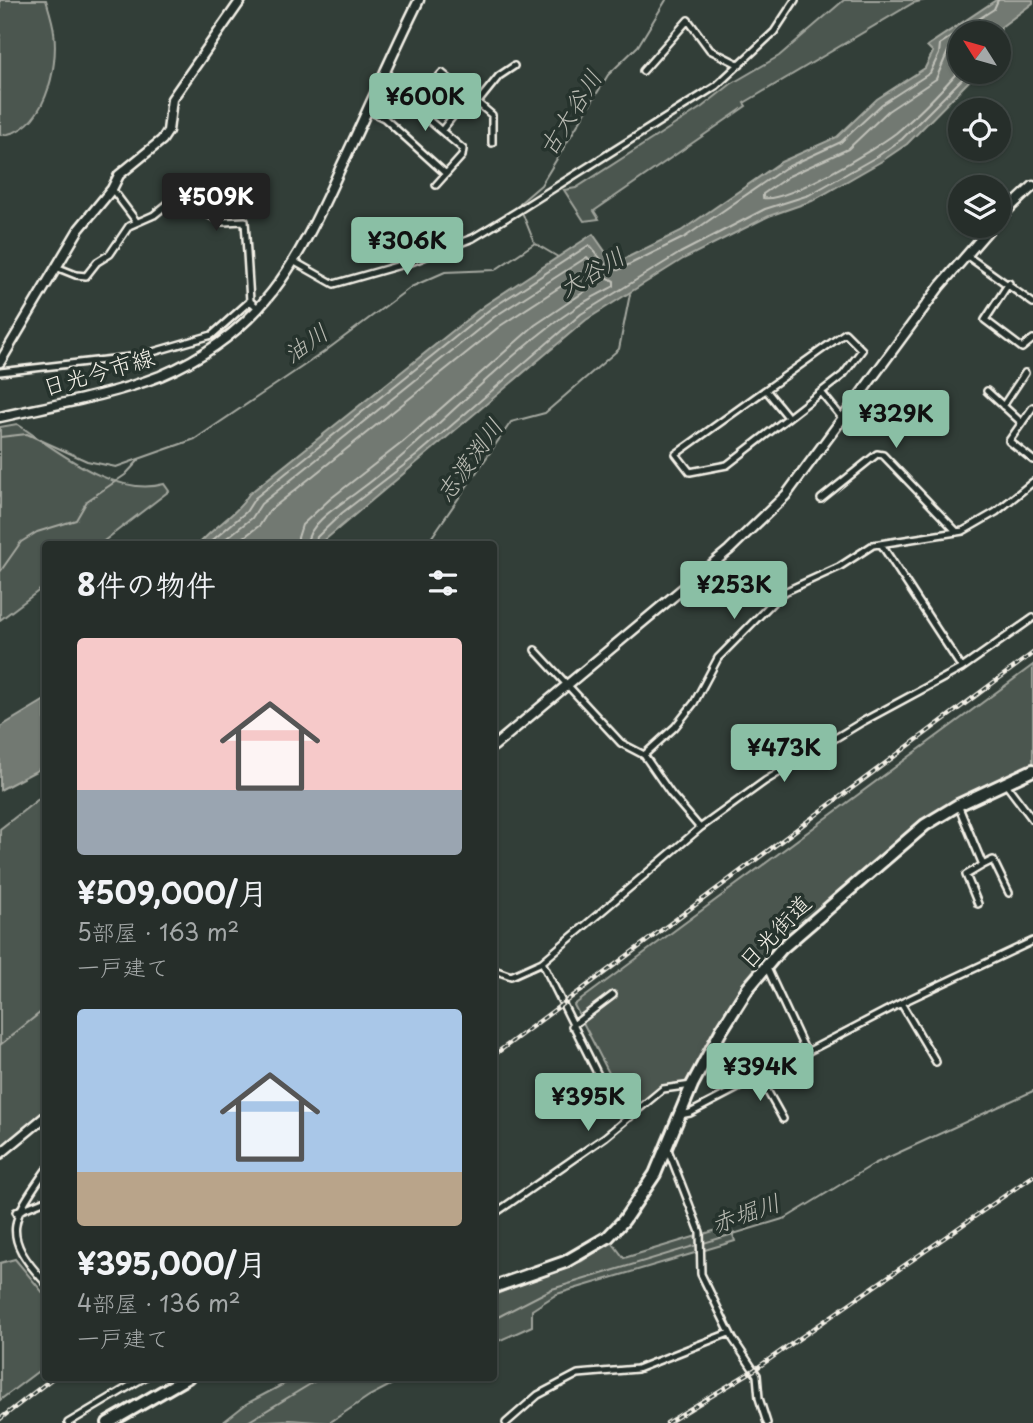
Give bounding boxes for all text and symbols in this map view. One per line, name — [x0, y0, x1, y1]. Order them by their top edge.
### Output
north arrow — [948, 21, 1012, 84]
map controls — [948, 21, 1011, 238]
water label: 古大谷川 — [528, 62, 610, 162]
pin: ¥600K — [376, 74, 474, 133]
text: ¥600K — [385, 78, 465, 113]
button: locate — [948, 98, 1011, 161]
pin: ¥509K — [167, 174, 265, 233]
button: layers — [948, 175, 1011, 238]
text: ¥509K — [178, 178, 254, 213]
pin: ¥306K — [358, 218, 456, 277]
text: ¥306K — [367, 222, 447, 257]
water label: 大谷川 — [551, 237, 631, 305]
water label: 油川 — [275, 313, 335, 371]
street label: 日光今市線 — [38, 338, 158, 404]
pin: ¥329K — [847, 391, 945, 450]
text: ¥329K — [858, 395, 934, 430]
water label: 志渡渕川 — [425, 410, 511, 508]
text: 8件の物件 — [77, 561, 216, 606]
pin: ¥253K — [685, 562, 783, 621]
icon: filters — [424, 564, 462, 602]
text: ¥253K — [696, 566, 772, 601]
icon: home — [207, 683, 333, 809]
pin: ¥473K — [735, 724, 833, 784]
text: ¥473K — [747, 729, 821, 764]
text: ¥509,000/月 — [77, 869, 268, 914]
street label: 日光街道 — [729, 886, 819, 976]
text: 5部屋 · 163 m² — [77, 914, 239, 949]
text: 一戸建て — [77, 949, 169, 984]
pin: ¥394K — [711, 1044, 809, 1103]
text: ¥394K — [723, 1048, 797, 1083]
icon: home — [207, 1054, 333, 1180]
pin: ¥395K — [539, 1074, 637, 1133]
text: ¥395K — [551, 1078, 625, 1113]
water label: 赤堀川 — [705, 1183, 785, 1241]
text: ¥395,000/月 — [77, 1240, 266, 1285]
text: 4部屋 · 136 m² — [77, 1285, 241, 1320]
text: 一戸建て — [77, 1320, 169, 1355]

